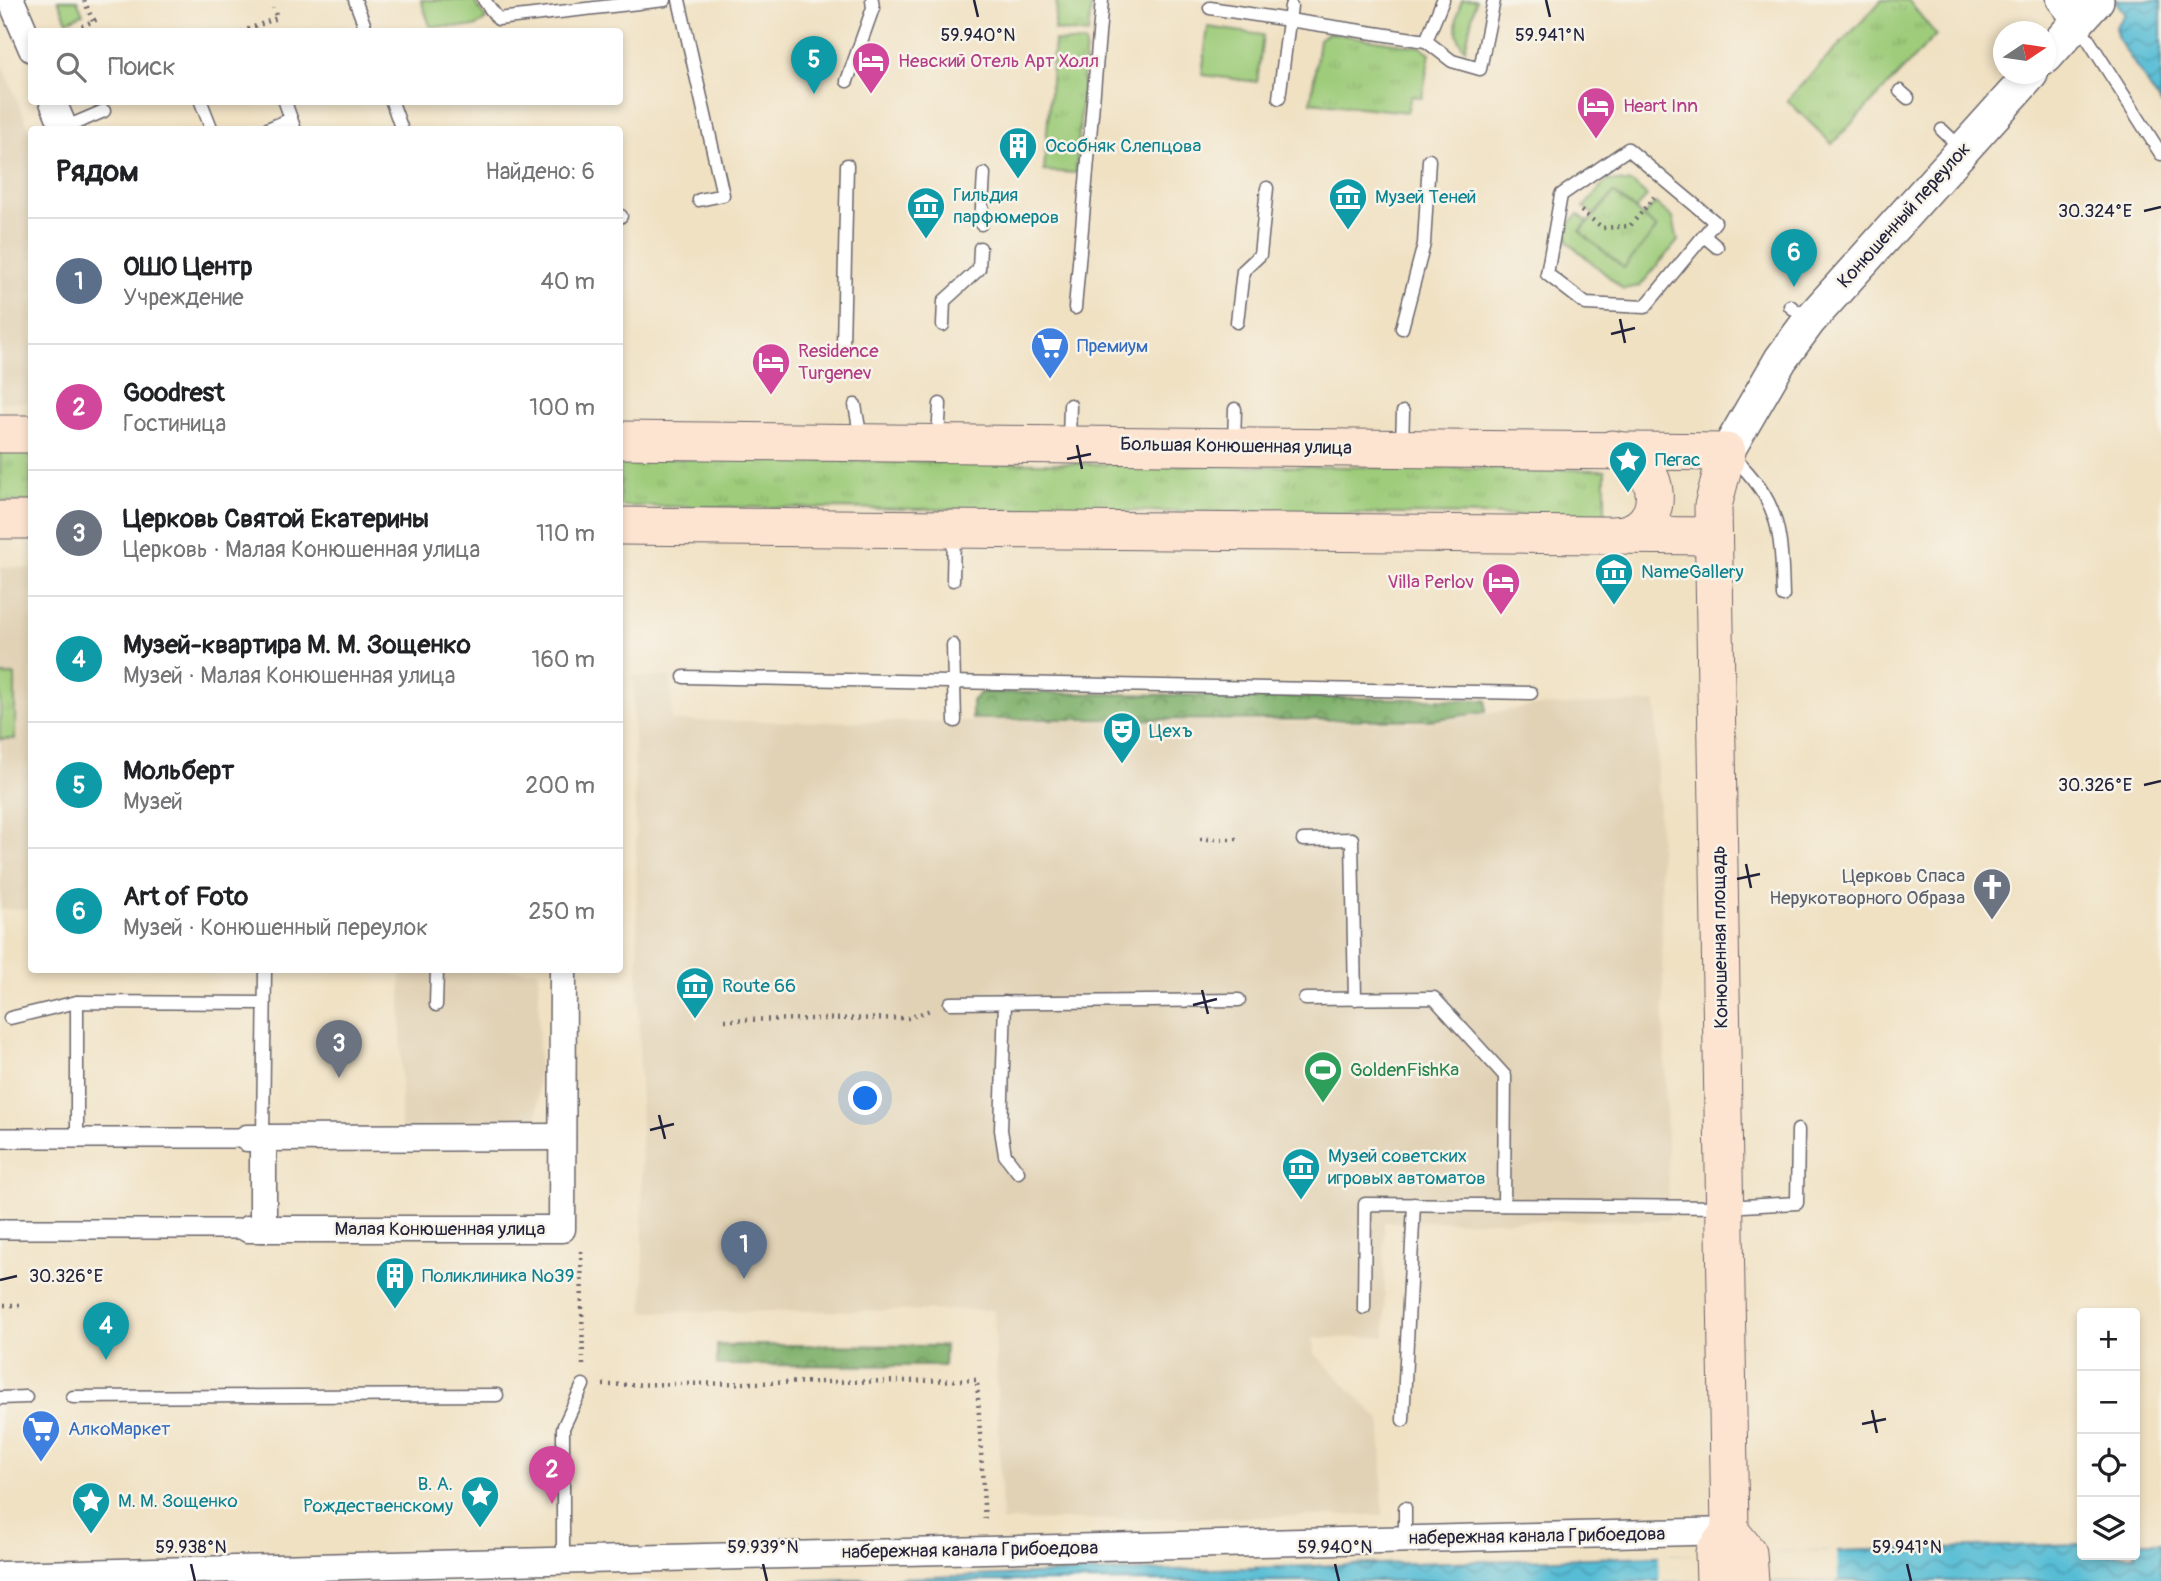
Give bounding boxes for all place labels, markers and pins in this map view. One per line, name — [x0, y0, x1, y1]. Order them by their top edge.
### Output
pin: 5 — [791, 36, 837, 94]
hotel icon: Невский Отель Арт Холл — [850, 40, 892, 95]
place label: Невский Отель Арт Холл — [898, 49, 1099, 73]
hotel icon: Heart Inn — [1575, 85, 1617, 140]
place label: Heart Inn — [1623, 94, 1698, 118]
building icon: Особняк Слепцова — [997, 125, 1039, 180]
place label: Особняк Слепцова — [1045, 134, 1201, 158]
museum icon: Музей Теней — [1327, 176, 1369, 231]
place label: Гильдия парфюмеров — [953, 183, 1059, 229]
museum icon: Гильдия парфюмеров — [905, 185, 947, 240]
place label: Музей Теней — [1375, 185, 1476, 209]
pin: 6 — [1771, 229, 1817, 287]
supermarket icon: Премиум — [1029, 325, 1071, 380]
place label: Премиум — [1077, 334, 1148, 358]
place label: Residence Turgenev — [798, 339, 879, 385]
hotel icon: Residence Turgenev — [750, 341, 792, 396]
place icon: Пегас — [1607, 439, 1649, 494]
place label: Пегас — [1655, 448, 1701, 472]
museum icon: NameGallery — [1593, 551, 1635, 606]
place label: NameGallery — [1641, 560, 1744, 584]
hotel icon: Villa Perlov — [1480, 561, 1522, 616]
place label: Villa Perlov — [1387, 570, 1474, 594]
theatre icon: Цехъ — [1101, 710, 1143, 765]
place label: Цехъ — [1149, 719, 1193, 743]
place label: Церковь Спаса Нерукотворного Образа — [1769, 864, 1965, 910]
church icon: Церковь Спаса Нерукотворного Образа — [1971, 866, 2013, 921]
museum icon: Route 66 — [674, 965, 716, 1020]
place label: Route 66 — [722, 974, 796, 998]
pin: 3 — [316, 1020, 362, 1078]
sports icon: GoldenFishKa — [1302, 1049, 1344, 1104]
place label: GoldenFishKa — [1350, 1058, 1459, 1082]
place label: Музей советских игровых автоматов — [1328, 1144, 1486, 1190]
museum icon: Музей советских игровых автоматов — [1280, 1146, 1322, 1201]
pin: 1 — [721, 1221, 767, 1279]
building icon: Поликлиника №39 — [374, 1255, 416, 1310]
place label: Поликлиника №39 — [422, 1264, 574, 1288]
pin: 4 — [83, 1302, 129, 1360]
supermarket icon: АлкоМаркет — [20, 1408, 62, 1463]
place label: АлкоМаркет — [68, 1417, 171, 1441]
pin: 2 — [529, 1446, 575, 1504]
place label: В. А. Рождественскому — [303, 1472, 453, 1518]
place icon: В. А. Рождественскому — [459, 1474, 501, 1529]
place icon: М. М. Зощенко — [70, 1480, 112, 1535]
place label: М. М. Зощенко — [118, 1489, 238, 1513]

